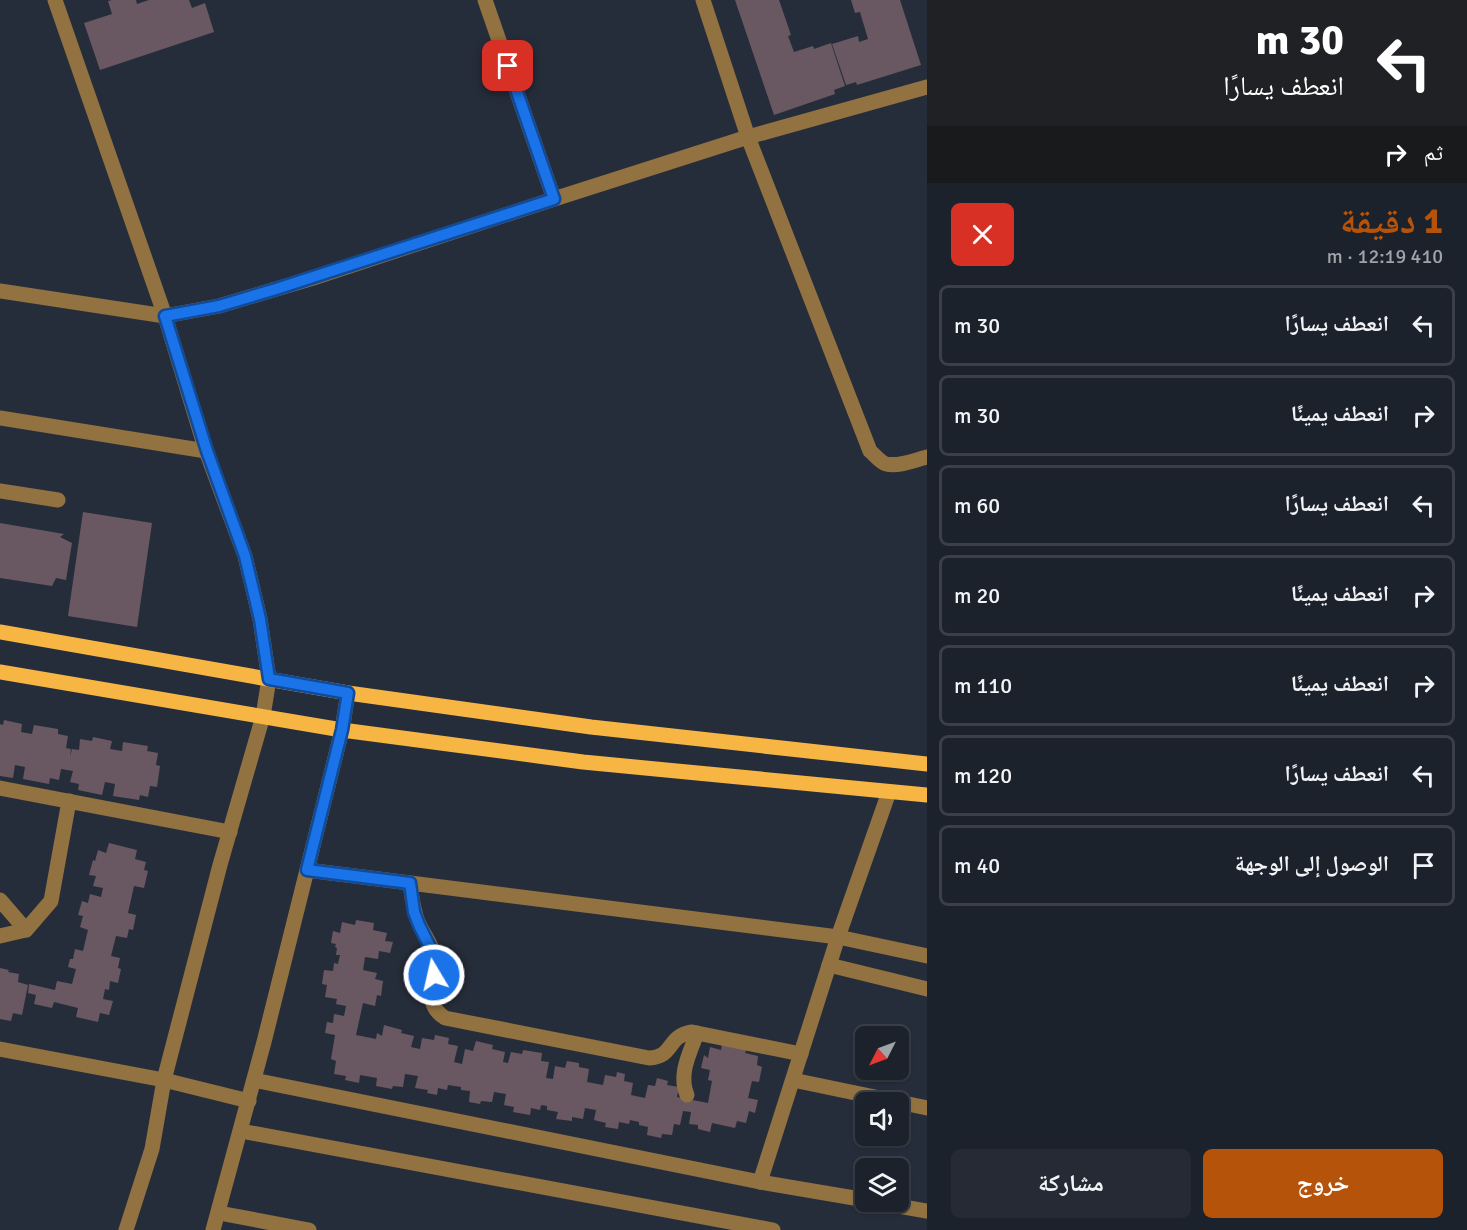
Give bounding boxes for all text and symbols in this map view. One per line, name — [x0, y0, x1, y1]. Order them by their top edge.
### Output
text: 30 m — [1255, 15, 1344, 66]
icon: left — [1365, 24, 1443, 102]
pin — [482, 40, 533, 91]
icon: arrive — [491, 49, 524, 82]
text: انعطف يسارًا — [1223, 70, 1344, 103]
icon: right — [1379, 138, 1412, 171]
text: ثم — [1424, 139, 1443, 166]
text: 1 دقيقة — [1340, 199, 1443, 244]
button: close — [951, 203, 1014, 266]
text: 410 m · 12:19 — [1327, 244, 1443, 269]
icon: left — [1407, 309, 1440, 342]
text: انعطف يسارًا — [1284, 310, 1389, 337]
text: 30 m — [954, 312, 1000, 339]
icon: right — [1407, 399, 1440, 432]
text: انعطف يمينًا — [1291, 400, 1389, 427]
text: 30 m — [954, 402, 1000, 429]
icon: left — [1407, 489, 1440, 522]
text: انعطف يسارًا — [1284, 490, 1389, 517]
text: 60 m — [954, 492, 1000, 519]
icon: right — [1407, 579, 1440, 612]
text: انعطف يمينًا — [1291, 580, 1389, 607]
text: 20 m — [954, 582, 1000, 609]
icon: right — [1407, 669, 1440, 702]
text: انعطف يمينًا — [1291, 670, 1389, 697]
text: 110 m — [954, 672, 1012, 699]
icon: left — [1407, 759, 1440, 792]
text: انعطف يسارًا — [1284, 760, 1389, 787]
text: 120 m — [954, 762, 1012, 789]
icon: arrive — [1407, 849, 1440, 882]
text: الوصول إلى الوجهة — [1235, 850, 1389, 877]
text: 40 m — [954, 852, 1000, 879]
position arrow — [402, 943, 466, 1007]
north arrow — [855, 1026, 909, 1080]
map controls — [855, 1026, 909, 1212]
button: sound — [855, 1092, 909, 1146]
button: مشاركة — [951, 1149, 1191, 1218]
button: خروج — [1203, 1149, 1443, 1218]
button: layers — [855, 1158, 909, 1212]

